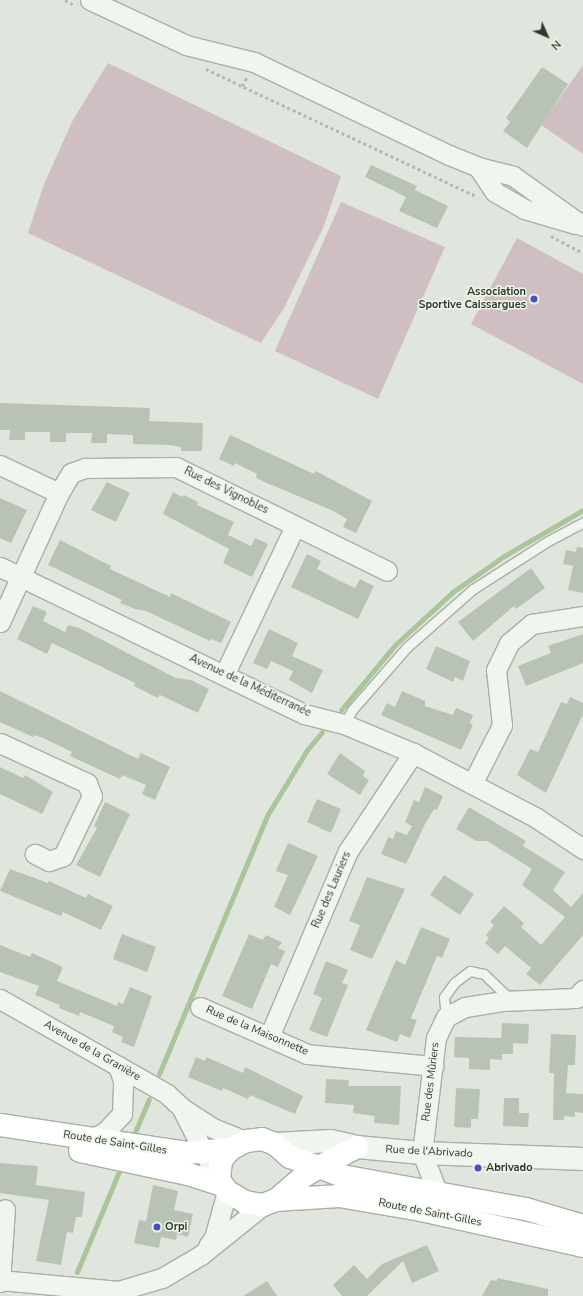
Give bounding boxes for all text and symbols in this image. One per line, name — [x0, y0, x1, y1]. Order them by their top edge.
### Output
north arrow — [527, 16, 567, 56]
text: N — [548, 37, 564, 53]
place label: Association Sportive Caissargues — [418, 286, 526, 312]
marker: Association Sportive Caissargues — [529, 294, 539, 304]
street label: Rue des Vignobles — [182, 465, 270, 517]
street label: Avenue de la Méditerranée — [187, 652, 313, 720]
street label: Rue des Lauriers — [310, 850, 354, 930]
street label: Rue de la Maisonnette — [204, 1003, 310, 1059]
street label: Avenue de la Granière — [41, 1018, 143, 1084]
street label: Rue des Mûriers — [420, 1042, 442, 1122]
street label: Route de Saint-Gilles — [62, 1128, 168, 1158]
street label: Rue de l'Abrivado — [385, 1143, 473, 1161]
place label: Abrivado — [486, 1161, 533, 1175]
marker: Abrivado — [473, 1163, 483, 1173]
street label: Route de Saint-Gilles — [377, 1197, 483, 1229]
place label: Orpi — [165, 1220, 187, 1234]
marker: Orpi — [152, 1222, 162, 1232]

